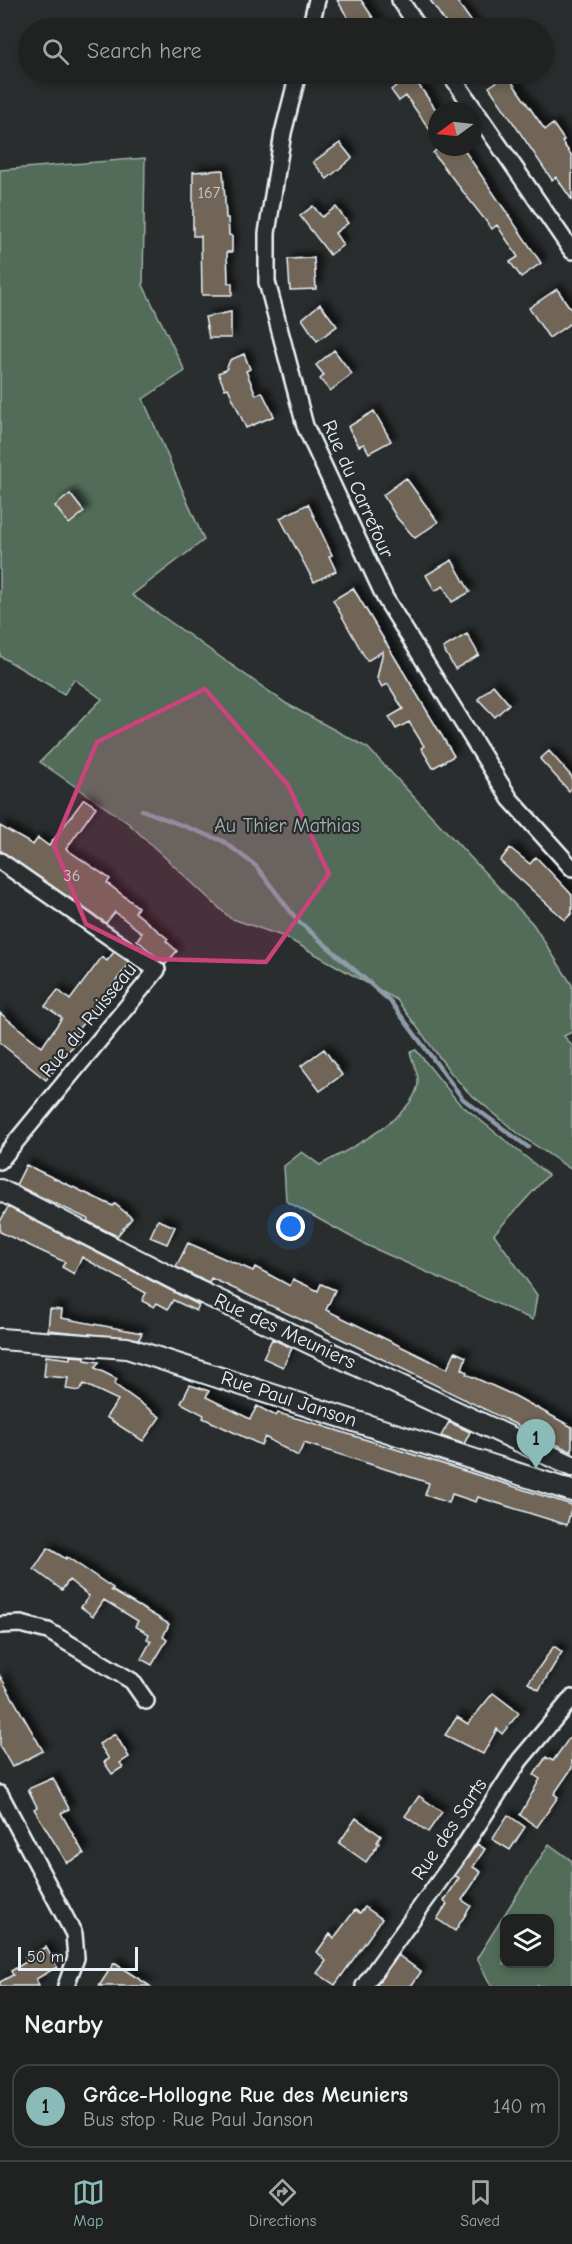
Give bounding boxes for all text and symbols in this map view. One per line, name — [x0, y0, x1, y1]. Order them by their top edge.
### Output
search box — [18, 18, 554, 84]
icon: search — [39, 35, 72, 68]
text: Search here — [87, 38, 202, 64]
north arrow — [428, 102, 482, 156]
house number: 167 — [198, 184, 221, 202]
street label: Rue du Carrefour — [317, 417, 399, 562]
park label: Au Thier Mathias — [214, 814, 360, 837]
house number: 36 — [64, 867, 80, 885]
street label: Rue du Ruisseau — [35, 958, 141, 1082]
your location — [276, 1212, 305, 1241]
street label: Rue des Meuniers — [211, 1288, 359, 1374]
street label: Rue Paul Janson — [218, 1366, 360, 1432]
pin: 1 — [516, 1420, 556, 1469]
street label: Rue des Sarts — [407, 1774, 491, 1884]
map controls — [500, 1914, 554, 1968]
button: layers — [500, 1914, 554, 1968]
scale bar — [18, 1944, 138, 1972]
text: 50 m — [27, 1948, 64, 1966]
text: Nearby — [24, 2010, 103, 2040]
text: Grâce-Hollogne Rue des Meuniers — [83, 2082, 408, 2108]
text: 1 — [42, 2095, 49, 2118]
text: 140 m — [493, 2095, 546, 2118]
text: Bus stop · Rue Paul Janson — [83, 2108, 313, 2131]
tab: Map — [72, 2176, 105, 2230]
tab: Directions — [249, 2176, 316, 2230]
tab: Saved — [460, 2176, 500, 2230]

